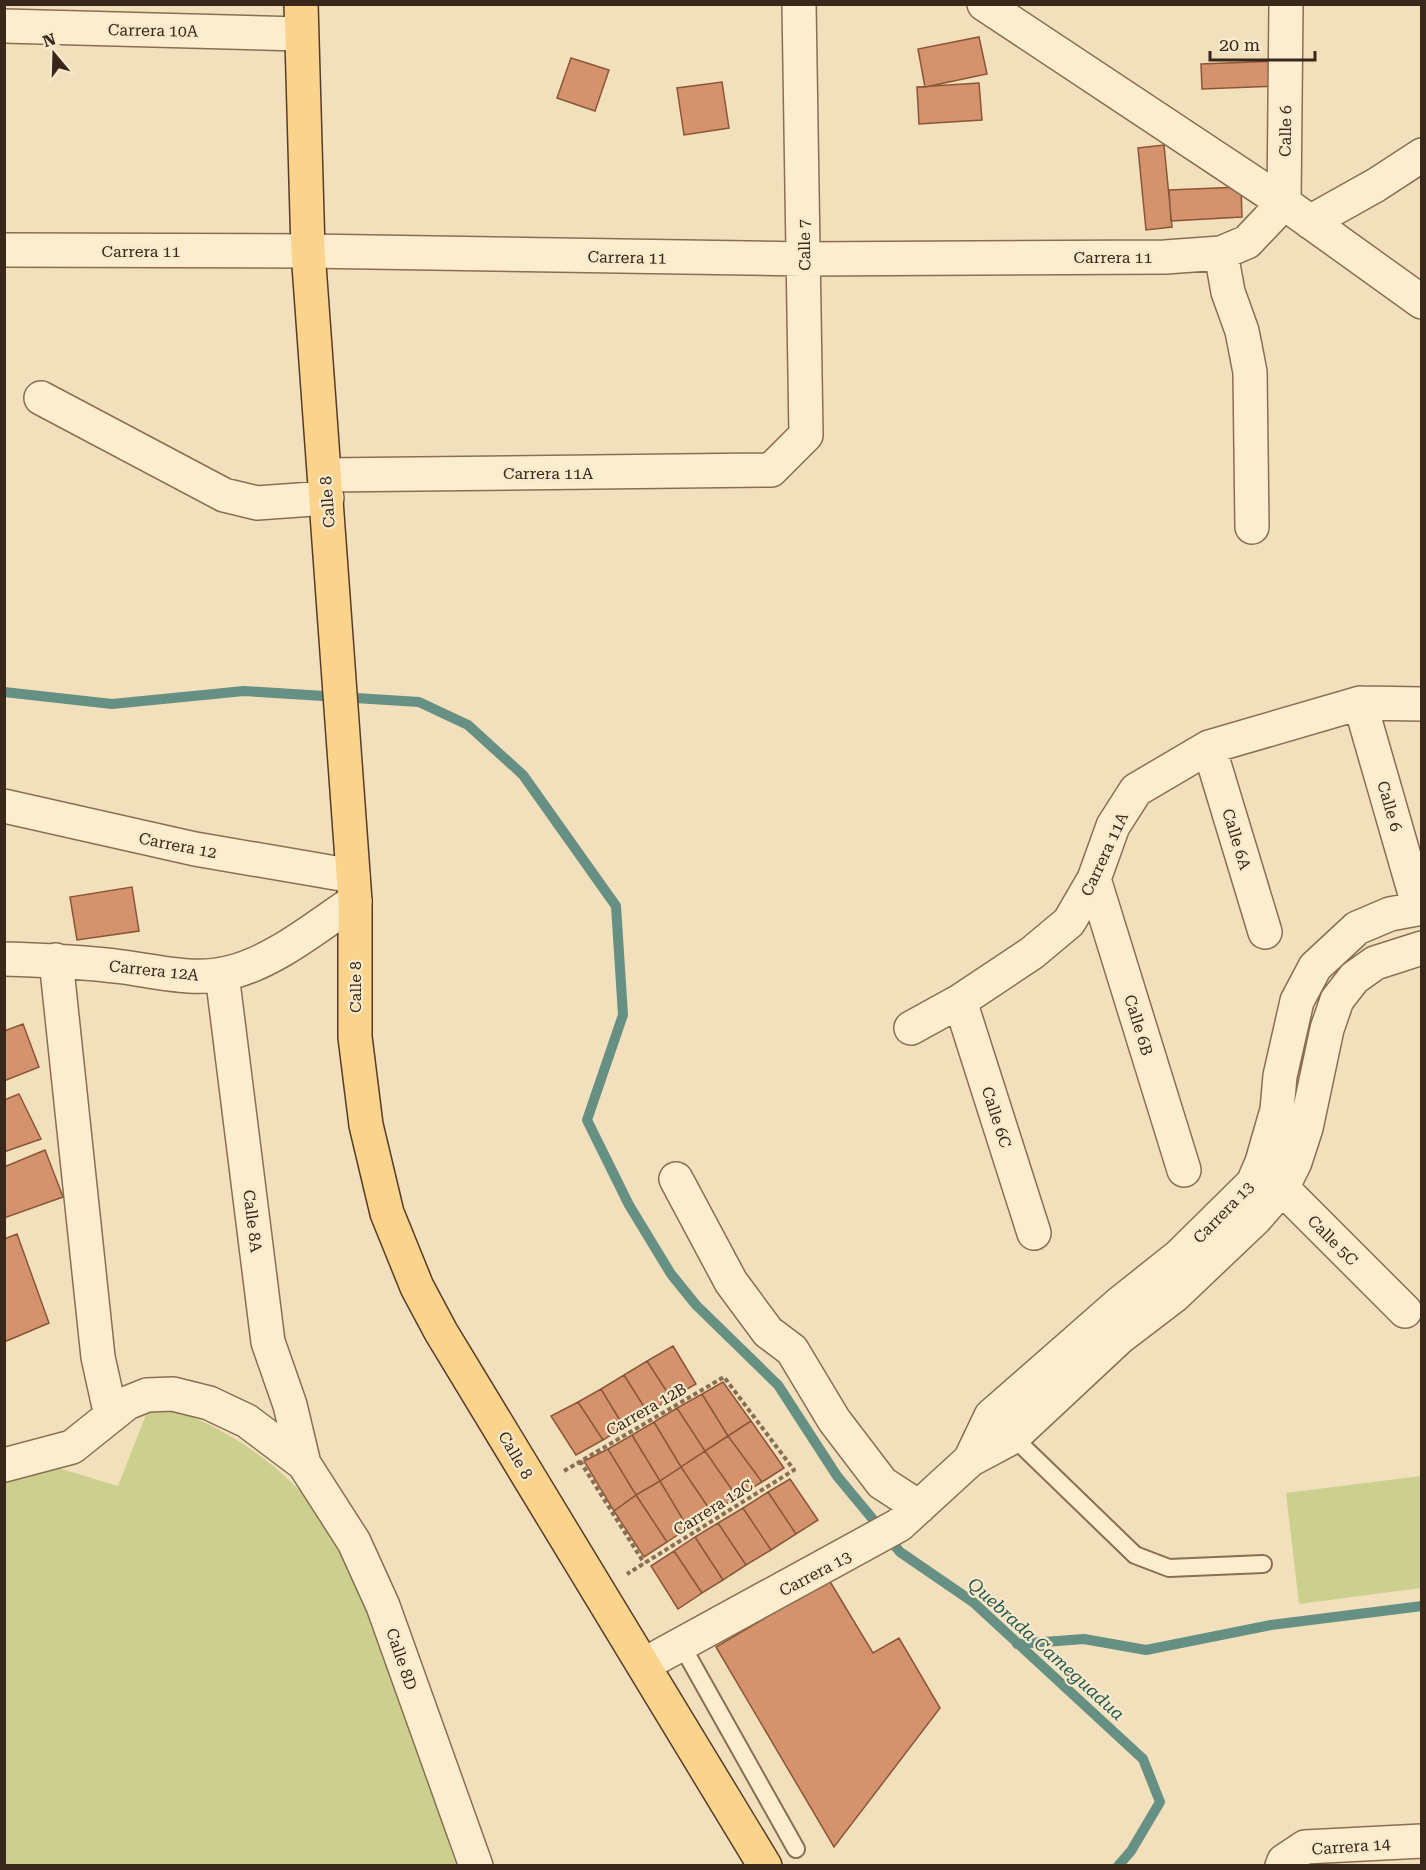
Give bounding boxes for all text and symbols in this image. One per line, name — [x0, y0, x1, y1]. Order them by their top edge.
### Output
street label: Carrera 10A — [108, 20, 199, 41]
north arrow — [24, 24, 84, 84]
scale bar — [1210, 24, 1315, 62]
text: N — [40, 29, 58, 51]
text: 20 m — [1219, 34, 1260, 55]
street label: Calle 6 — [1276, 105, 1295, 157]
street label: Calle 7 — [795, 219, 814, 271]
street label: Carrera 11 — [102, 242, 181, 261]
street label: Carrera 11 — [587, 247, 667, 268]
street label: Carrera 11 — [1074, 248, 1153, 267]
street label: Carrera 11A — [503, 464, 594, 483]
street label: Calle 8 — [316, 475, 339, 528]
street label: Calle 6 — [1373, 779, 1406, 834]
street label: Calle 6A — [1218, 806, 1255, 873]
street label: Carrera 11A — [1077, 809, 1132, 899]
street label: Carrera 12 — [137, 829, 219, 862]
street label: Carrera 12A — [108, 956, 201, 985]
street label: Calle 8 — [346, 961, 365, 1013]
street label: Calle 6B — [1120, 992, 1157, 1058]
street label: Calle 6C — [978, 1084, 1015, 1150]
street label: Carrera 13 — [1189, 1177, 1258, 1247]
street label: Calle 8A — [239, 1189, 266, 1254]
street label: Calle 5C — [1304, 1211, 1362, 1269]
street label: Carrera 12B — [603, 1379, 690, 1440]
street label: Calle 8 — [494, 1428, 537, 1482]
street label: Carrera 12C — [670, 1475, 757, 1539]
street label: Carrera 13 — [776, 1546, 855, 1600]
water label: Quebrada Cameguadua — [964, 1573, 1129, 1724]
street label: Calle 8D — [382, 1626, 421, 1693]
street label: Carrera 14 — [1311, 1834, 1391, 1859]

